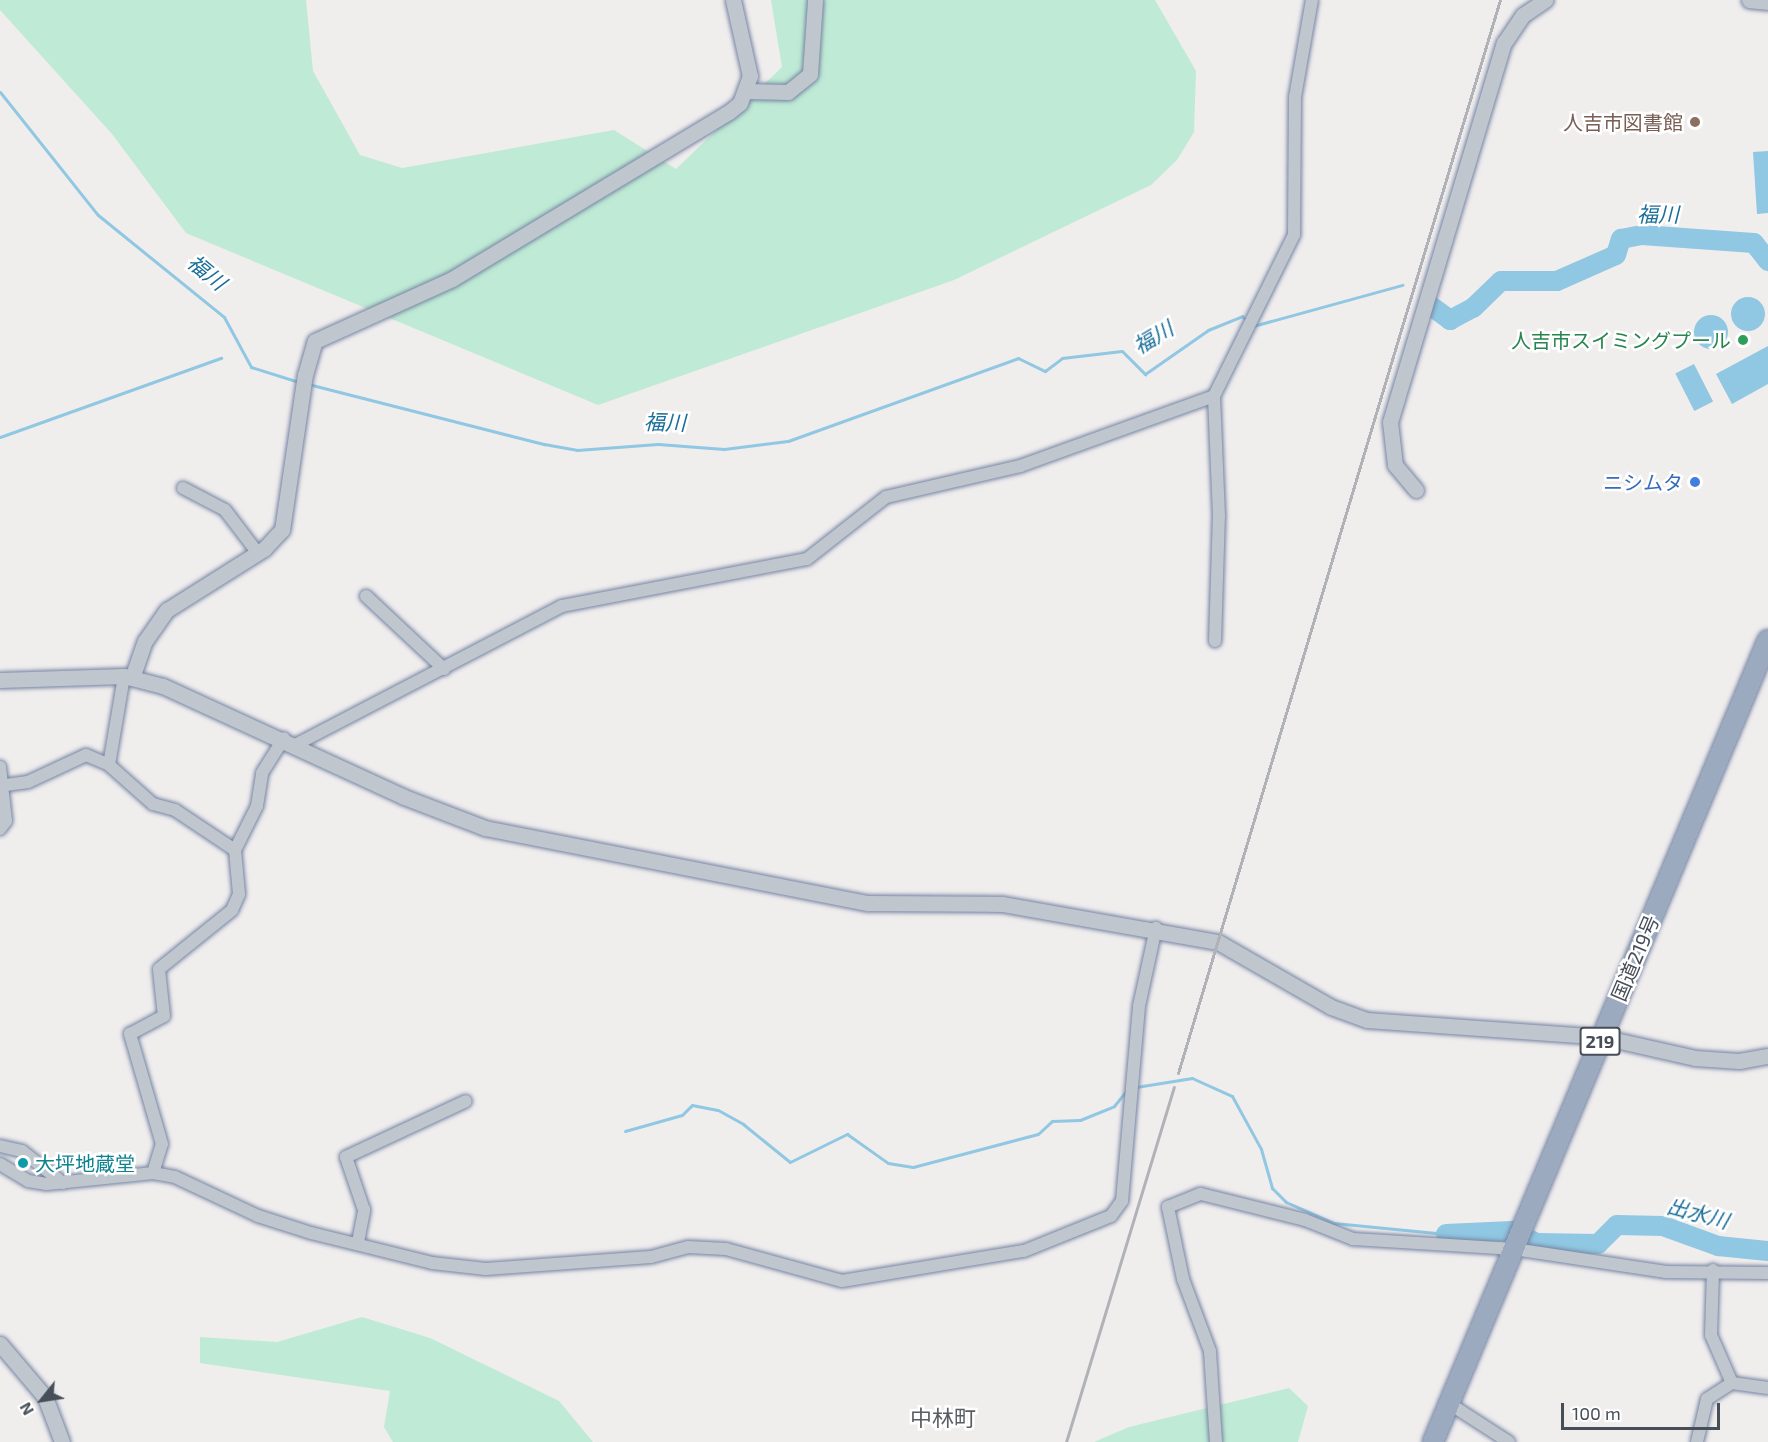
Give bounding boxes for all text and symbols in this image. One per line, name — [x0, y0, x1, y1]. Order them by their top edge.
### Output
place label: 人吉市図書館 — [1563, 110, 1683, 134]
marker: 人吉市図書館 — [1688, 115, 1702, 129]
water label: 福川 — [1637, 201, 1679, 227]
water label: 福川 — [183, 249, 231, 295]
water label: 福川 — [1129, 315, 1177, 359]
place label: 人吉市スイミングプール — [1511, 328, 1731, 352]
marker: 人吉市スイミングプール — [1736, 333, 1750, 347]
water label: 福川 — [644, 409, 686, 435]
place label: ニシムタ — [1603, 470, 1683, 494]
marker: ニシムタ — [1688, 475, 1702, 489]
street label: 国道219号 — [1606, 912, 1664, 1004]
road number: 219 — [1579, 1026, 1621, 1056]
place label: 大坪地蔵堂 — [35, 1151, 135, 1175]
marker: 大坪地蔵堂 — [16, 1156, 30, 1170]
water label: 出水川 — [1664, 1193, 1732, 1233]
north arrow — [12, 1370, 72, 1430]
scale bar — [1564, 1391, 1723, 1429]
text: N — [15, 1399, 37, 1419]
text: 100 m — [1572, 1402, 1621, 1424]
district label: 中林町 — [910, 1405, 976, 1431]

